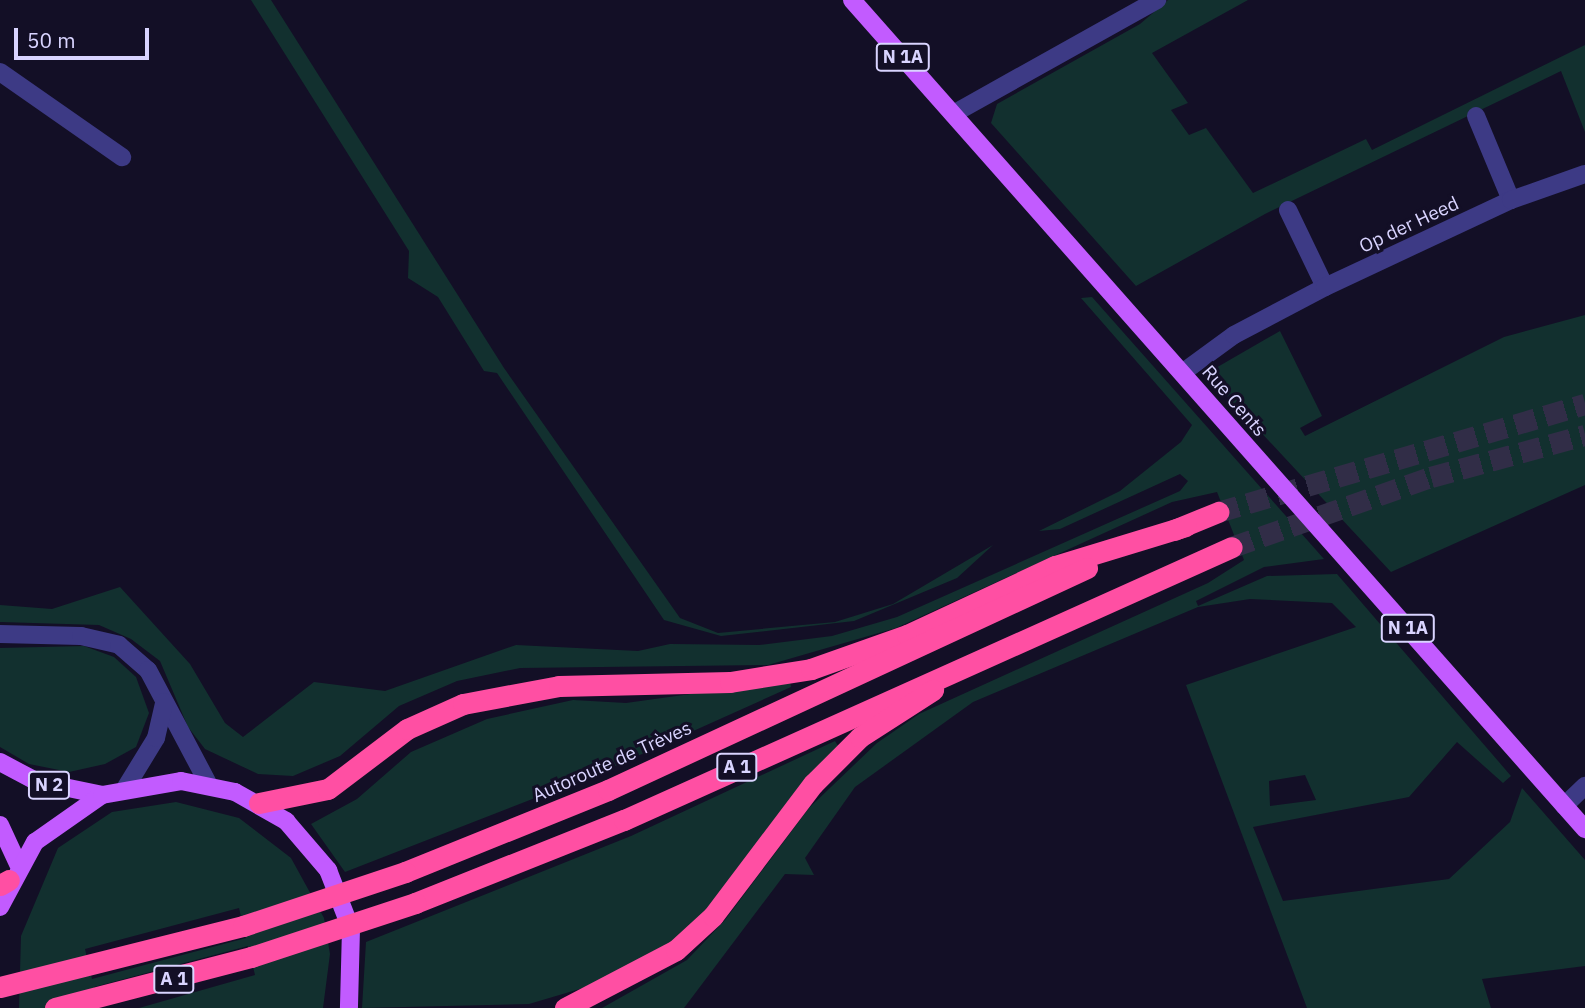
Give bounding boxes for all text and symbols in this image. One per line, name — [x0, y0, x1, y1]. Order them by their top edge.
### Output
scale bar — [18, 14, 152, 58]
text: 50 m — [27, 26, 76, 54]
road number: N 1A — [875, 42, 931, 72]
street label: Op der Heed — [1356, 192, 1462, 258]
street label: Rue Cents — [1197, 361, 1271, 441]
road number: N 1A — [1380, 614, 1436, 642]
street label: Autoroute de Trèves — [529, 717, 695, 807]
road number: A 1 — [716, 752, 758, 782]
road number: N 2 — [26, 770, 72, 800]
road number: A 1 — [153, 964, 195, 994]

